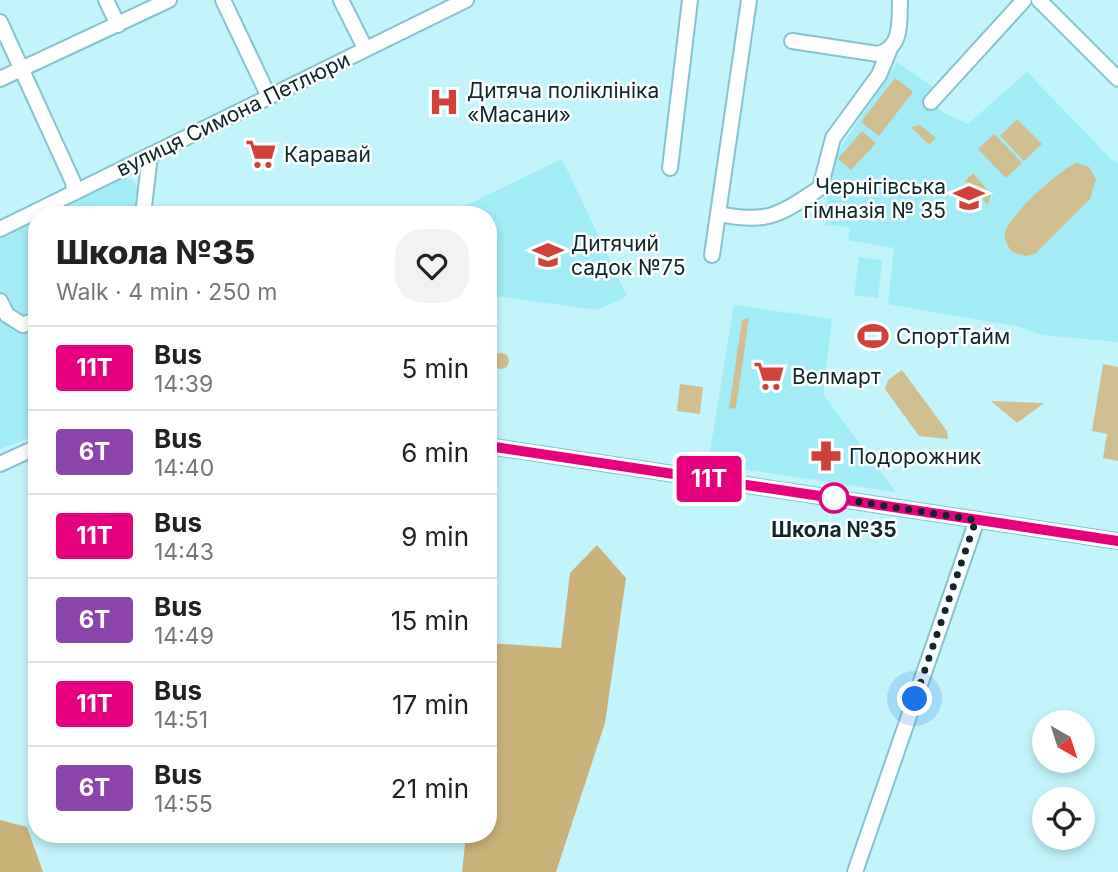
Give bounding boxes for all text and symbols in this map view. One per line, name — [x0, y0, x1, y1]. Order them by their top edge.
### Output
street label: вулиця Симона Петлюри — [112, 47, 354, 181]
place label: Дитяча поліклініка «Масани» — [467, 78, 659, 127]
hospital icon: Дитяча поліклініка «Масани» — [427, 85, 461, 119]
supermarket icon: Каравай — [244, 137, 278, 171]
place label: Каравай — [284, 142, 371, 167]
place label: Чернігівська гімназія № 35 — [803, 174, 946, 223]
school or university icon: Чернігівська гімназія № 35 — [952, 181, 986, 215]
button: heart — [395, 229, 469, 303]
place label: Дитячий садок №75 — [571, 231, 685, 280]
text: Школа №35 — [56, 232, 255, 272]
school or university icon: Дитячий садок №75 — [531, 238, 565, 272]
text: Walk · 4 min · 250 m — [56, 278, 278, 306]
sports icon: СпортТайм — [856, 319, 890, 353]
place label: СпортТайм — [896, 324, 1010, 349]
text: Bus — [154, 339, 202, 370]
text: 11Т — [76, 353, 113, 382]
text: 5 min — [401, 353, 469, 384]
supermarket icon: Велмарт — [752, 359, 786, 393]
place label: Велмарт — [792, 364, 881, 389]
text: 14:39 — [154, 370, 213, 398]
text: Bus — [154, 423, 202, 454]
text: 6Т — [79, 437, 110, 466]
text: 6 min — [401, 437, 469, 468]
pharmacy icon: Подорожник — [809, 439, 843, 473]
place label: Подорожник — [849, 444, 982, 469]
text: 14:40 — [154, 454, 214, 482]
line badge: 11Т — [669, 456, 749, 502]
text: 11Т — [691, 464, 727, 493]
marker: Школа №35 — [819, 483, 849, 513]
text: Bus — [154, 507, 202, 538]
place label: Школа №35 — [771, 517, 897, 542]
text: 11Т — [76, 521, 113, 550]
text: 9 min — [401, 521, 469, 552]
text: 14:43 — [154, 538, 214, 566]
text: Bus — [154, 591, 202, 622]
text: 6Т — [79, 605, 110, 634]
text: 15 min — [391, 605, 469, 636]
text: 14:49 — [154, 622, 214, 650]
text: Bus — [154, 675, 202, 706]
your location — [897, 681, 932, 716]
text: 11Т — [76, 689, 113, 718]
text: 17 min — [392, 689, 469, 720]
text: 14:51 — [154, 706, 208, 734]
north arrow — [1032, 710, 1096, 774]
map controls — [1032, 710, 1095, 850]
text: Bus — [154, 759, 202, 790]
text: 6Т — [79, 773, 110, 802]
text: 21 min — [391, 773, 469, 804]
button: locate — [1032, 787, 1095, 850]
text: 14:55 — [154, 790, 213, 818]

